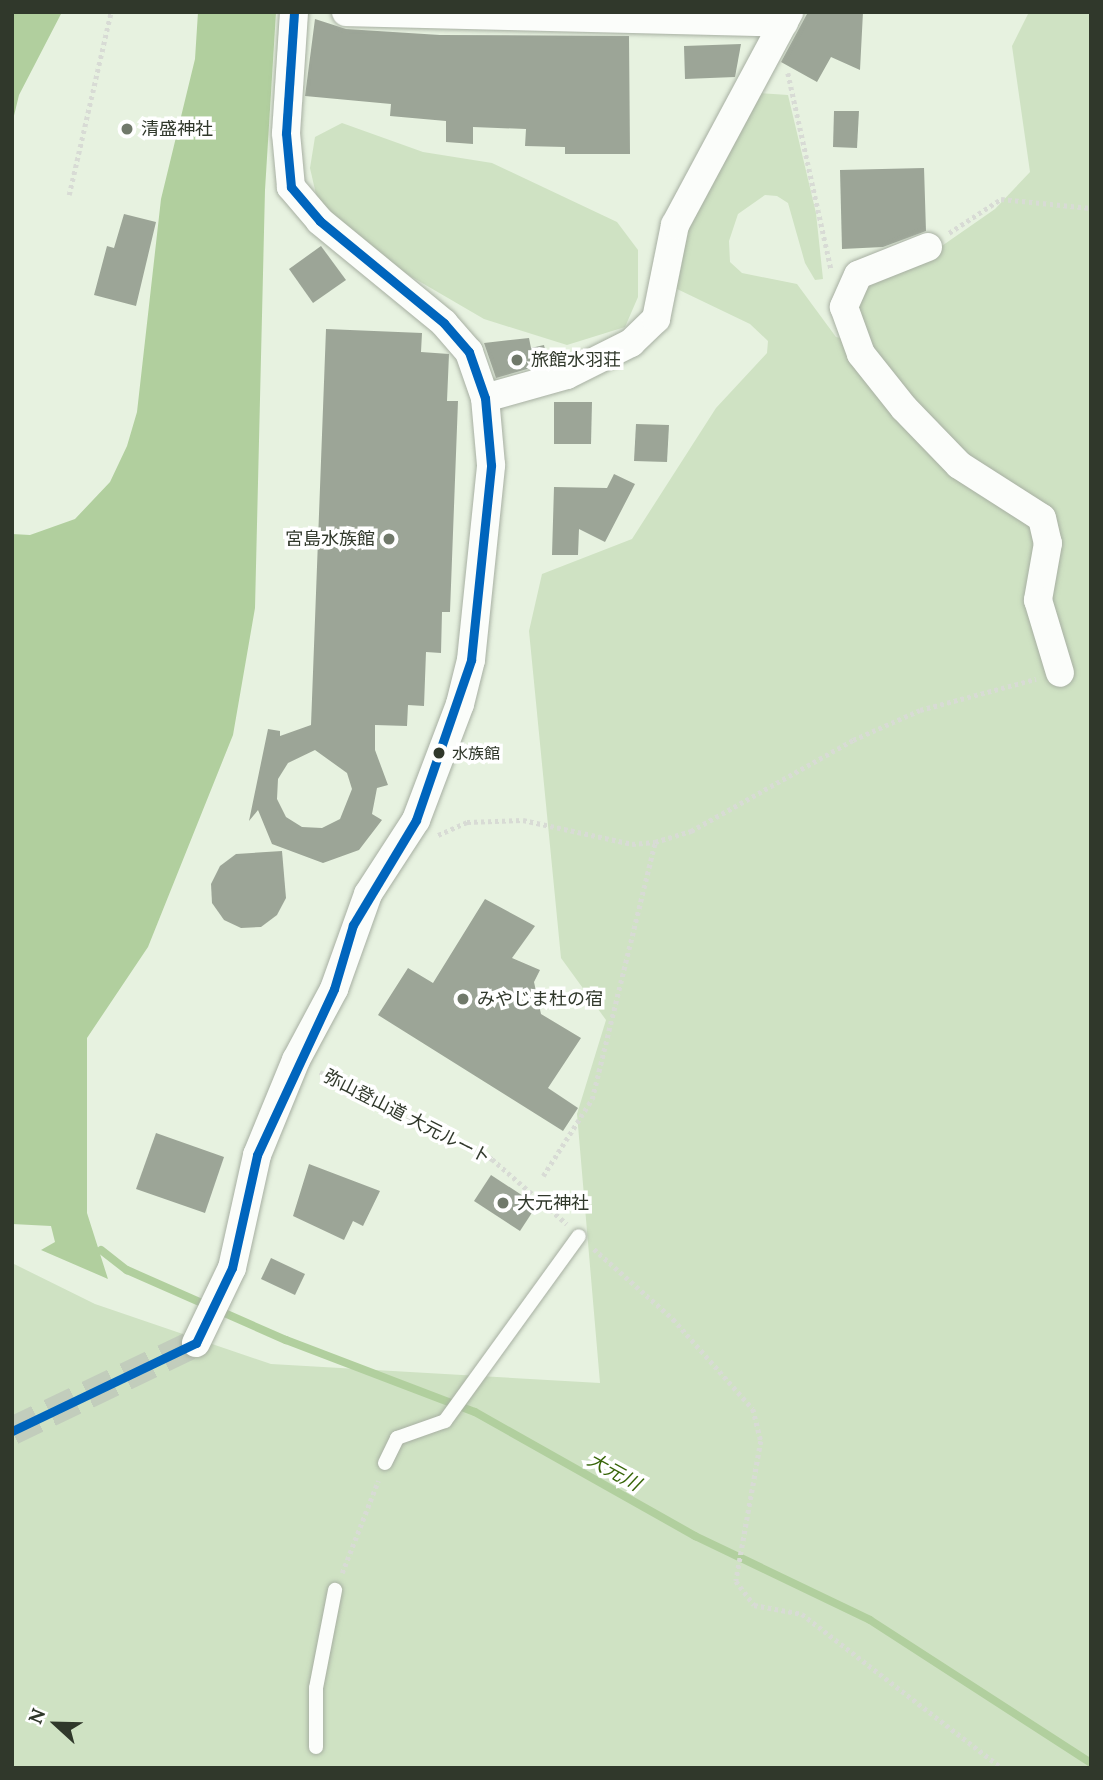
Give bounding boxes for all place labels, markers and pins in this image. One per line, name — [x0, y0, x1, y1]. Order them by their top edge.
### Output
place label: 清盛神社 — [141, 118, 213, 140]
marker: 清盛神社 — [119, 121, 135, 137]
place label: 旅館水羽荘 — [531, 349, 621, 371]
marker: 旅館水羽荘 — [509, 352, 525, 368]
place label: 宮島水族館 — [285, 528, 375, 550]
marker: 宮島水族館 — [381, 531, 397, 547]
place label: 水族館 — [452, 743, 500, 763]
marker: 水族館 — [432, 746, 446, 760]
place label: みやじま杜の宿 — [477, 988, 603, 1010]
marker: みやじま杜の宿 — [455, 991, 471, 1007]
place label: 大元神社 — [517, 1192, 589, 1214]
marker: 大元神社 — [495, 1195, 511, 1211]

